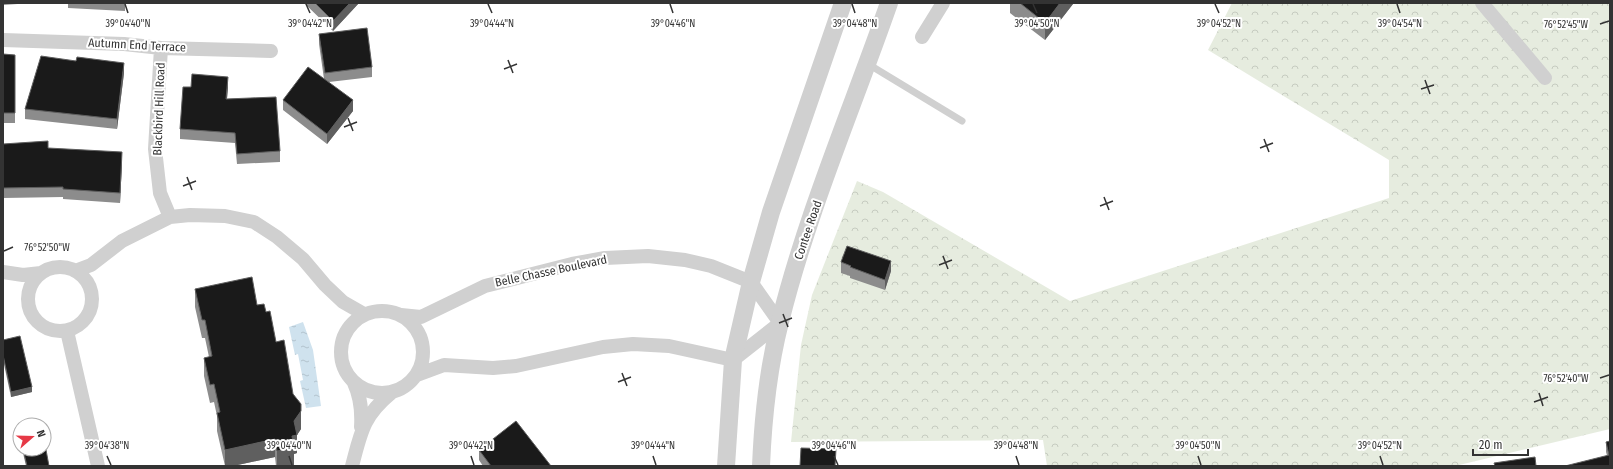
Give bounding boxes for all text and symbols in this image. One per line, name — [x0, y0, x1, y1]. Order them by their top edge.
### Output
text: 39°04'40"N — [106, 18, 150, 30]
text: 39°04'42"N — [288, 18, 332, 30]
text: 39°04'44"N — [470, 18, 514, 30]
text: 39°04'46"N — [651, 18, 695, 30]
text: 39°04'48"N — [833, 18, 877, 30]
text: 39°04'50"N — [1014, 18, 1060, 30]
text: 39°04'52"N — [1197, 18, 1241, 30]
text: 39°04'54"N — [1378, 18, 1422, 30]
text: 76°52'45"W — [1544, 19, 1589, 31]
street label: Autumn End Terrace — [88, 35, 186, 55]
street label: Blackbird Hill Road — [150, 62, 168, 156]
street label: Contee Road — [791, 199, 825, 261]
text: 76°52'50"W — [24, 242, 70, 254]
street label: Belle Chasse Boulevard — [494, 252, 608, 290]
text: 76°52'40"W — [1543, 373, 1589, 385]
north arrow — [12, 417, 52, 457]
text: N — [34, 428, 48, 439]
scale bar — [1473, 431, 1528, 457]
text: 20 m — [1479, 438, 1503, 452]
text: 39°04'38"N — [85, 440, 129, 452]
text: 39°04'40"N — [267, 440, 311, 452]
text: 39°04'42"N — [449, 440, 493, 452]
text: 39°04'44"N — [631, 440, 675, 452]
text: 39°04'46"N — [812, 440, 856, 452]
text: 39°04'48"N — [994, 440, 1038, 452]
text: 39°04'50"N — [1175, 440, 1221, 452]
text: 39°04'52"N — [1358, 440, 1402, 452]

